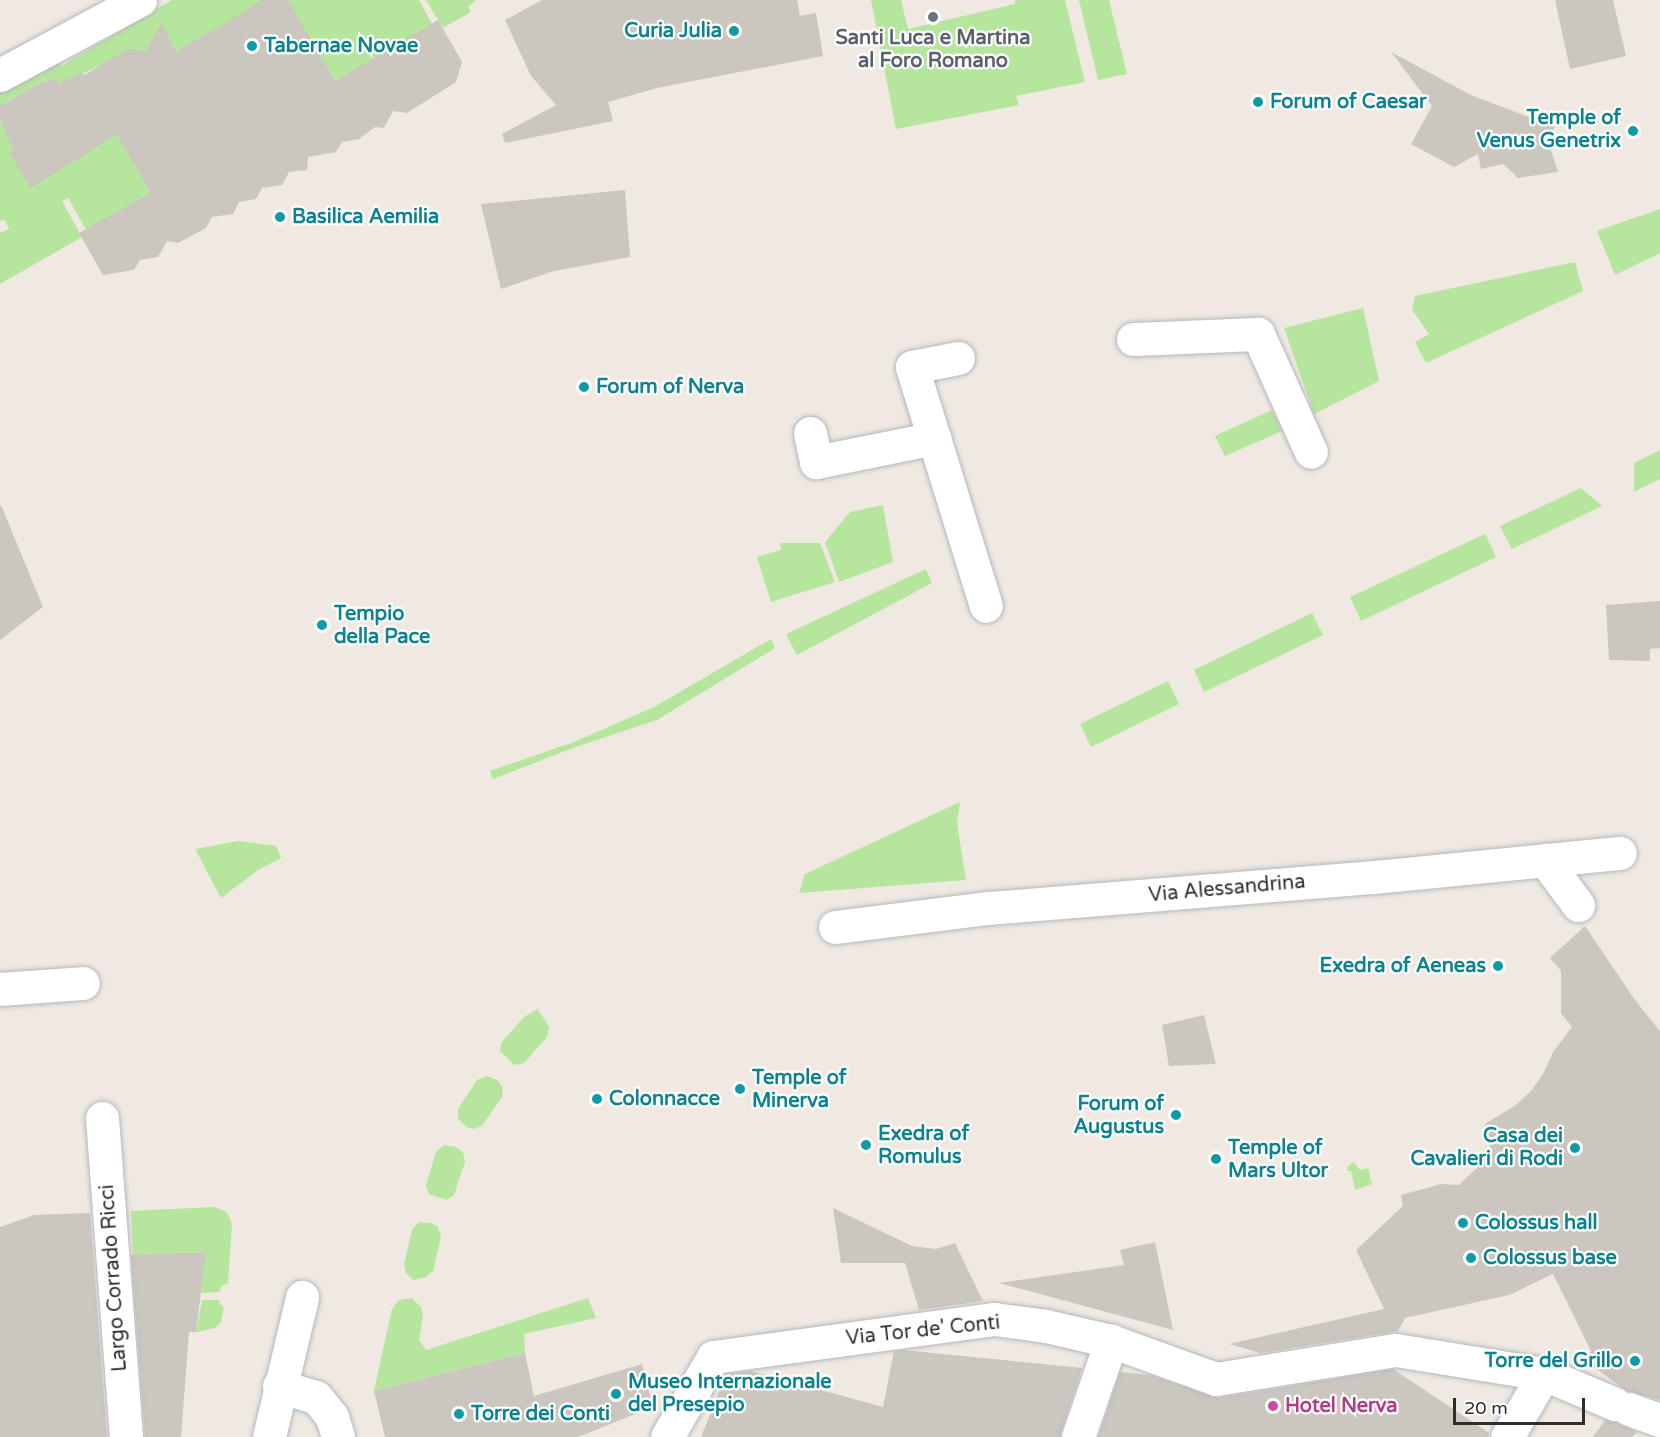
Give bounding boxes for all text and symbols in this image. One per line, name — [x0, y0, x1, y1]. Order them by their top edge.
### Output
marker: Santi Luca e Martina al Foro Romano — [926, 10, 940, 24]
place label: Curia Julia — [624, 19, 722, 43]
marker: Curia Julia — [727, 24, 741, 38]
place label: Santi Luca e Martina al Foro Romano — [836, 27, 1030, 74]
place label: Tabernae Novae — [264, 34, 418, 58]
marker: Tabernae Novae — [245, 39, 259, 53]
place label: Forum of Caesar — [1270, 90, 1427, 114]
marker: Forum of Caesar — [1251, 95, 1265, 109]
place label: Temple of Venus Genetrix — [1477, 107, 1621, 154]
marker: Temple of Venus Genetrix — [1626, 124, 1640, 138]
place label: Basilica Aemilia — [292, 205, 439, 229]
marker: Basilica Aemilia — [273, 210, 287, 224]
place label: Forum of Nerva — [596, 375, 744, 399]
marker: Forum of Nerva — [577, 380, 591, 394]
place label: Tempio della Pace — [334, 602, 430, 649]
marker: Tempio della Pace — [315, 618, 329, 632]
street label: Via Alessandrina — [1148, 870, 1306, 908]
place label: Exedra of Aeneas — [1319, 954, 1486, 978]
marker: Exedra of Aeneas — [1491, 959, 1505, 973]
place label: Temple of Minerva — [752, 1066, 846, 1113]
marker: Temple of Minerva — [733, 1082, 747, 1096]
place label: Colonnacce — [609, 1087, 720, 1111]
marker: Colonnacce — [590, 1092, 604, 1106]
place label: Forum of Augustus — [1073, 1092, 1164, 1139]
marker: Forum of Augustus — [1169, 1108, 1183, 1122]
place label: Exedra of Romulus — [878, 1122, 969, 1169]
place label: Casa dei Cavalieri di Rodi — [1410, 1124, 1563, 1171]
place label: Temple of Mars Ultor — [1228, 1136, 1328, 1183]
marker: Exedra of Romulus — [859, 1138, 873, 1152]
marker: Casa dei Cavalieri di Rodi — [1568, 1141, 1582, 1155]
marker: Temple of Mars Ultor — [1209, 1152, 1223, 1166]
street label: Largo Corrado Ricci — [95, 1183, 133, 1373]
place label: Colossus hall — [1475, 1211, 1597, 1235]
marker: Colossus hall — [1456, 1216, 1470, 1230]
place label: Colossus base — [1483, 1246, 1617, 1270]
marker: Colossus base — [1464, 1251, 1478, 1265]
street label: Via Tor de' Conti — [845, 1311, 1001, 1351]
place label: Torre del Grillo — [1484, 1349, 1623, 1373]
marker: Torre del Grillo — [1628, 1354, 1642, 1368]
place label: Museo Internazionale del Presepio — [628, 1370, 832, 1417]
scale bar — [1456, 1386, 1588, 1424]
marker: Museo Internazionale del Presepio — [609, 1387, 623, 1401]
place label: Hotel Nerva — [1285, 1394, 1397, 1418]
text: 20 m — [1464, 1397, 1508, 1419]
marker: Hotel Nerva — [1266, 1399, 1280, 1413]
place label: Torre dei Conti — [471, 1402, 610, 1426]
marker: Torre dei Conti — [452, 1407, 466, 1421]

